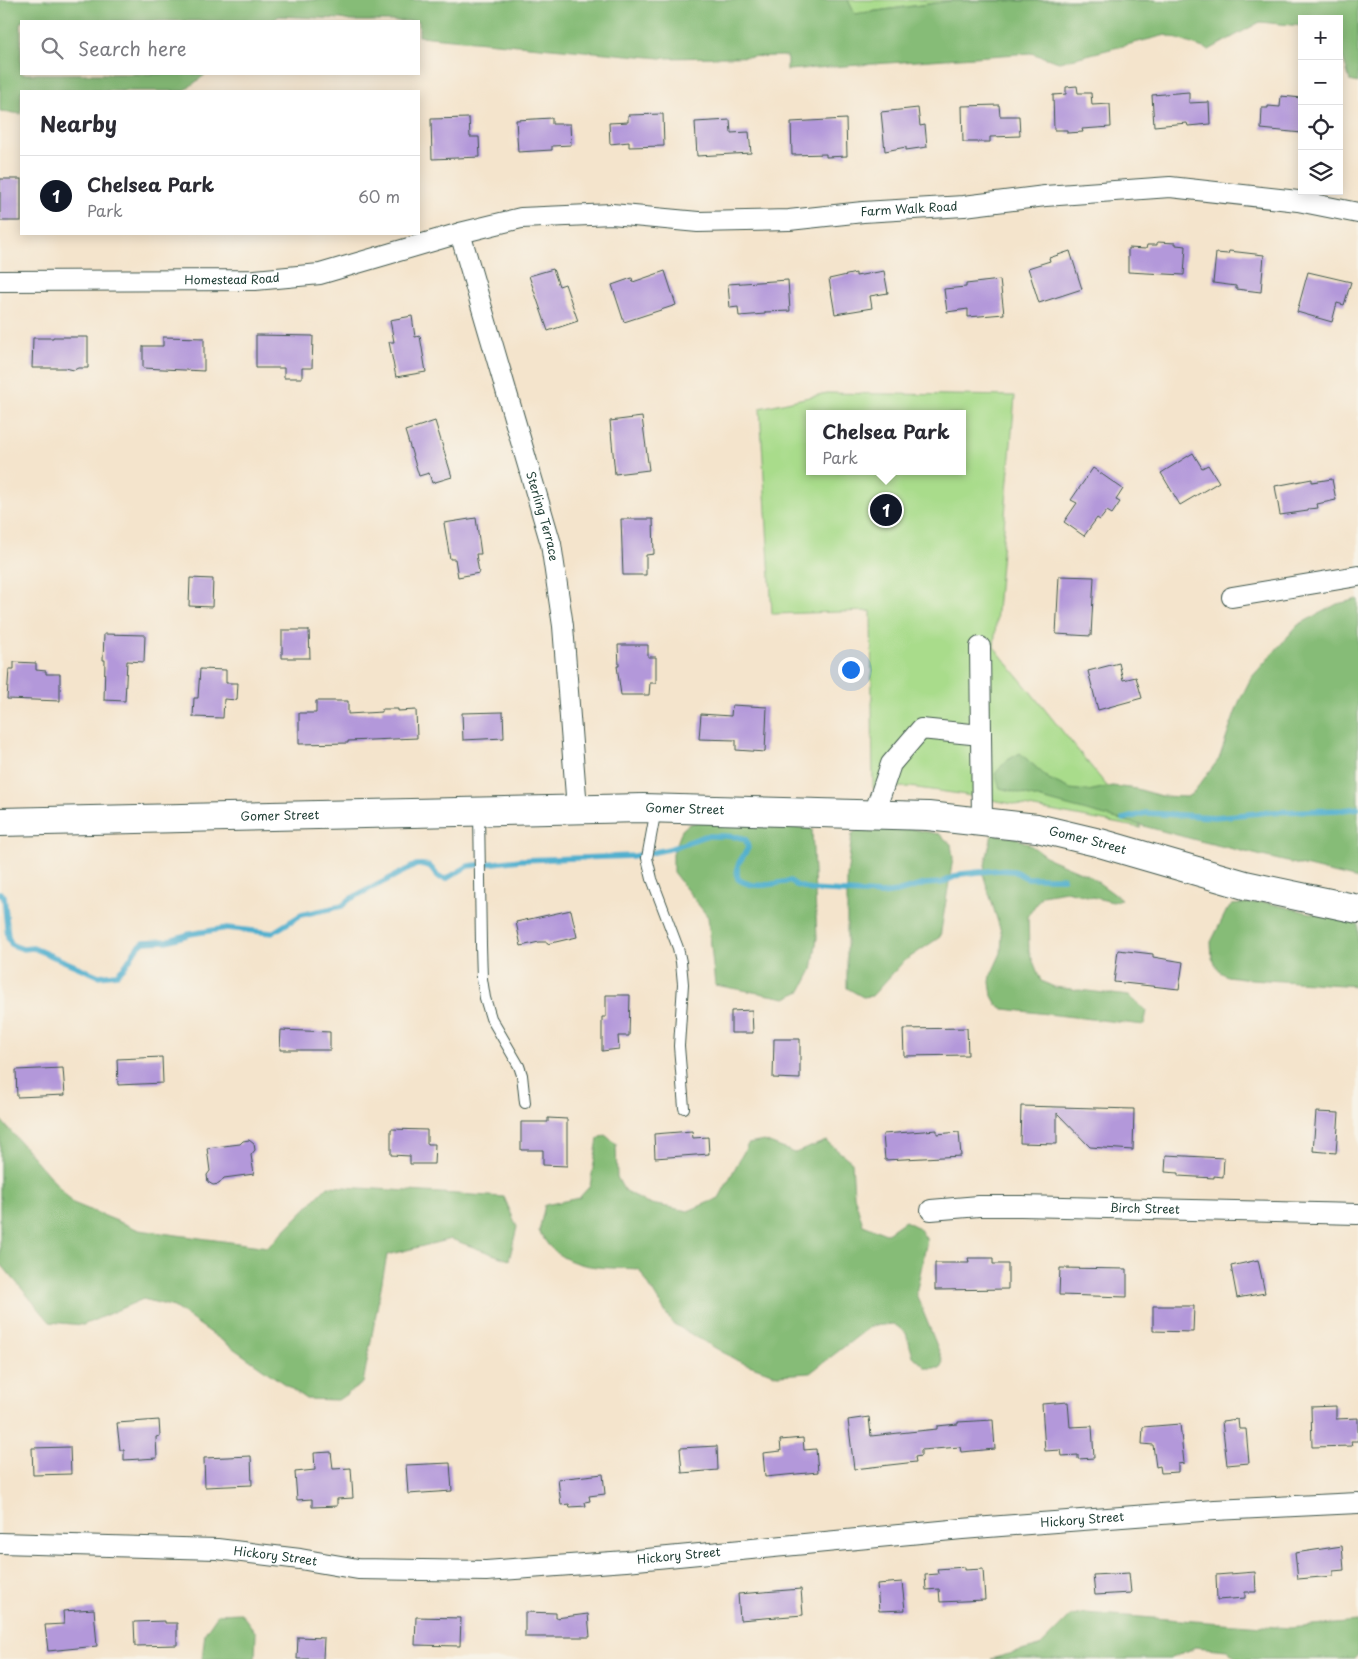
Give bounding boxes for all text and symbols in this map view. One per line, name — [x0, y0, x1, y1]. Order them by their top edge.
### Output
map controls — [1298, 15, 1343, 195]
button: + — [1298, 15, 1343, 60]
search box — [20, 20, 420, 75]
icon: search — [38, 34, 66, 62]
text: Search here — [78, 34, 187, 62]
button: − — [1298, 60, 1343, 105]
button: locate — [1298, 105, 1343, 150]
text: Nearby — [40, 107, 117, 139]
button: layers — [1298, 150, 1343, 195]
text: Chelsea Park — [87, 170, 214, 198]
text: 1 — [52, 184, 60, 208]
text: 60 m — [358, 184, 400, 208]
street label: Farm Walk Road — [860, 196, 958, 220]
text: Park — [87, 198, 123, 222]
street label: Homestead Road — [184, 268, 280, 288]
popup — [806, 410, 966, 475]
text: Chelsea Park — [822, 417, 950, 445]
text: Park — [822, 445, 858, 469]
street label: Sterling Terrace — [522, 469, 563, 562]
pin: 1 — [870, 491, 902, 529]
your location — [838, 657, 864, 683]
street label: Gomer Street — [645, 798, 725, 818]
street label: Gomer Street — [240, 805, 320, 825]
street label: Gomer Street — [1047, 821, 1129, 858]
street label: Birch Street — [1110, 1198, 1180, 1218]
street label: Hickory Street — [1040, 1507, 1125, 1531]
street label: Hickory Street — [233, 1541, 319, 1570]
street label: Hickory Street — [636, 1542, 721, 1568]

